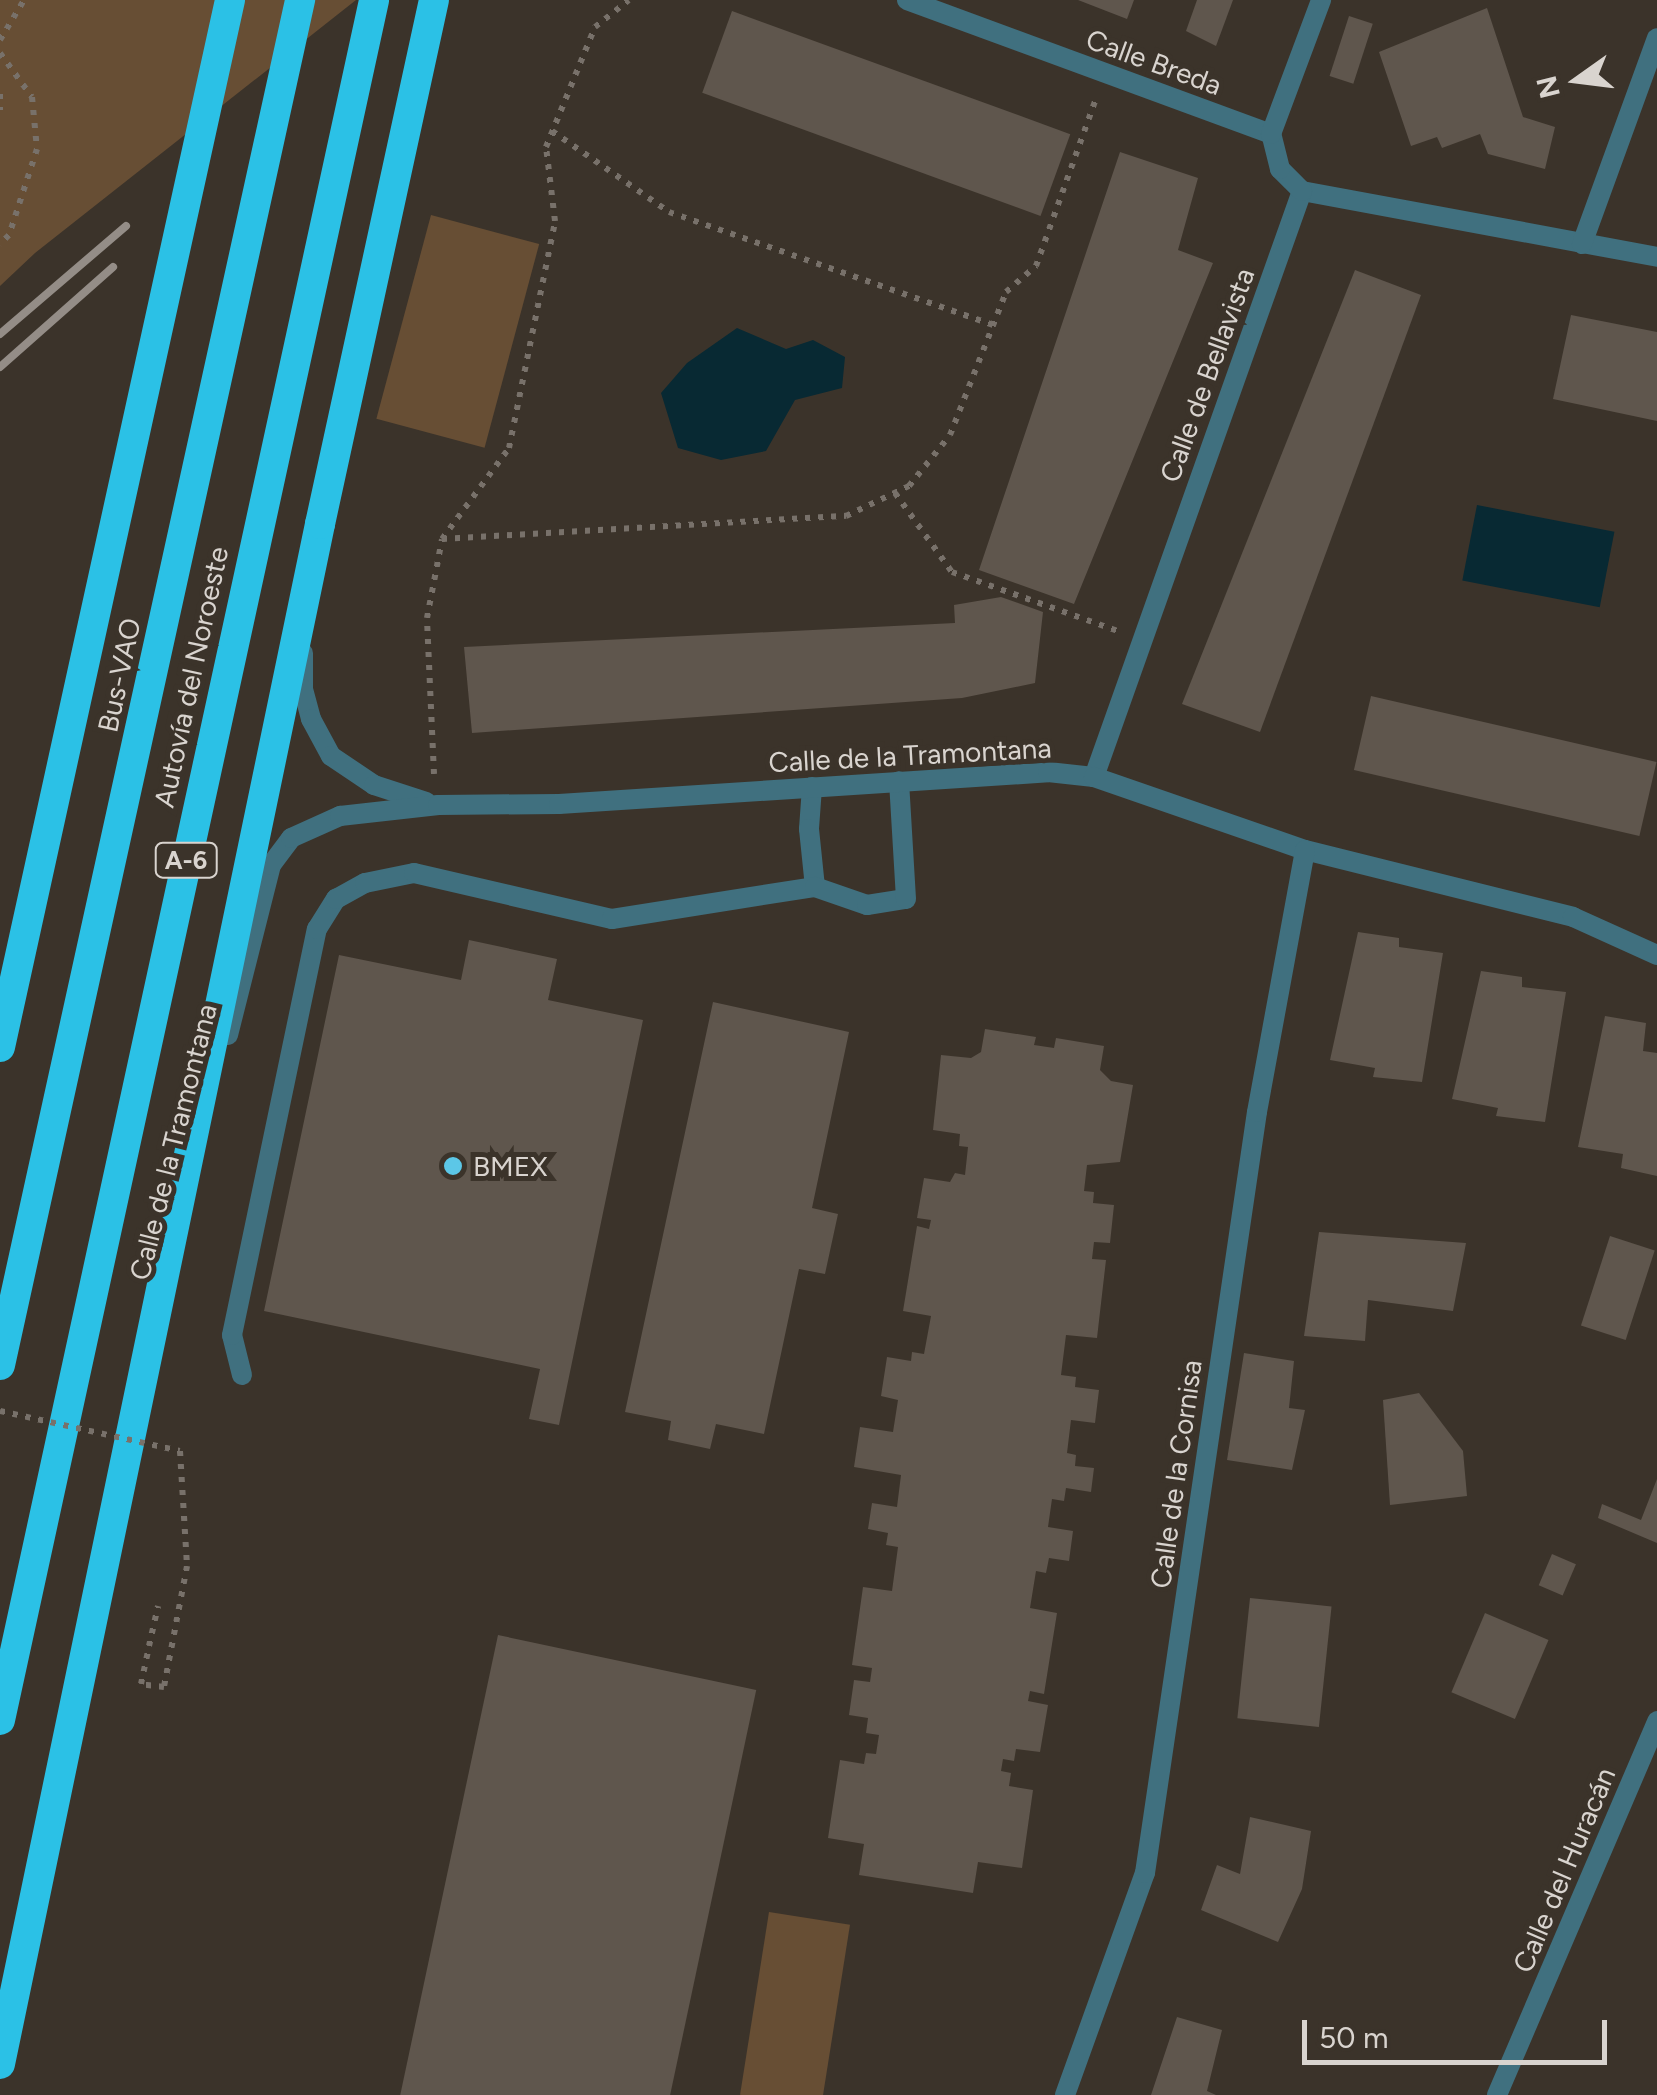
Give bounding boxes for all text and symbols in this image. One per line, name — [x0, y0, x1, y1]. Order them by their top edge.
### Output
street label: Calle Breda — [1082, 22, 1226, 102]
north arrow — [1527, 30, 1627, 130]
text: N — [1529, 73, 1567, 102]
street label: Calle de Bellavista — [1153, 263, 1261, 487]
street label: Autovía del Noroeste — [147, 544, 235, 810]
street label: Bus-VAO — [91, 615, 147, 735]
street label: Calle de la Tramontana — [768, 731, 1052, 779]
road number: A-6 — [154, 840, 218, 880]
street label: Calle de la Tramontana — [122, 1001, 224, 1283]
place label: BMEX — [473, 1149, 548, 1183]
marker: BMEX — [442, 1155, 464, 1177]
street label: Calle de la Cornisa — [1143, 1358, 1209, 1590]
street label: Calle del Huracán — [1506, 1763, 1622, 1977]
scale bar — [1307, 2000, 1612, 2062]
text: 50 m — [1319, 2019, 1388, 2056]

